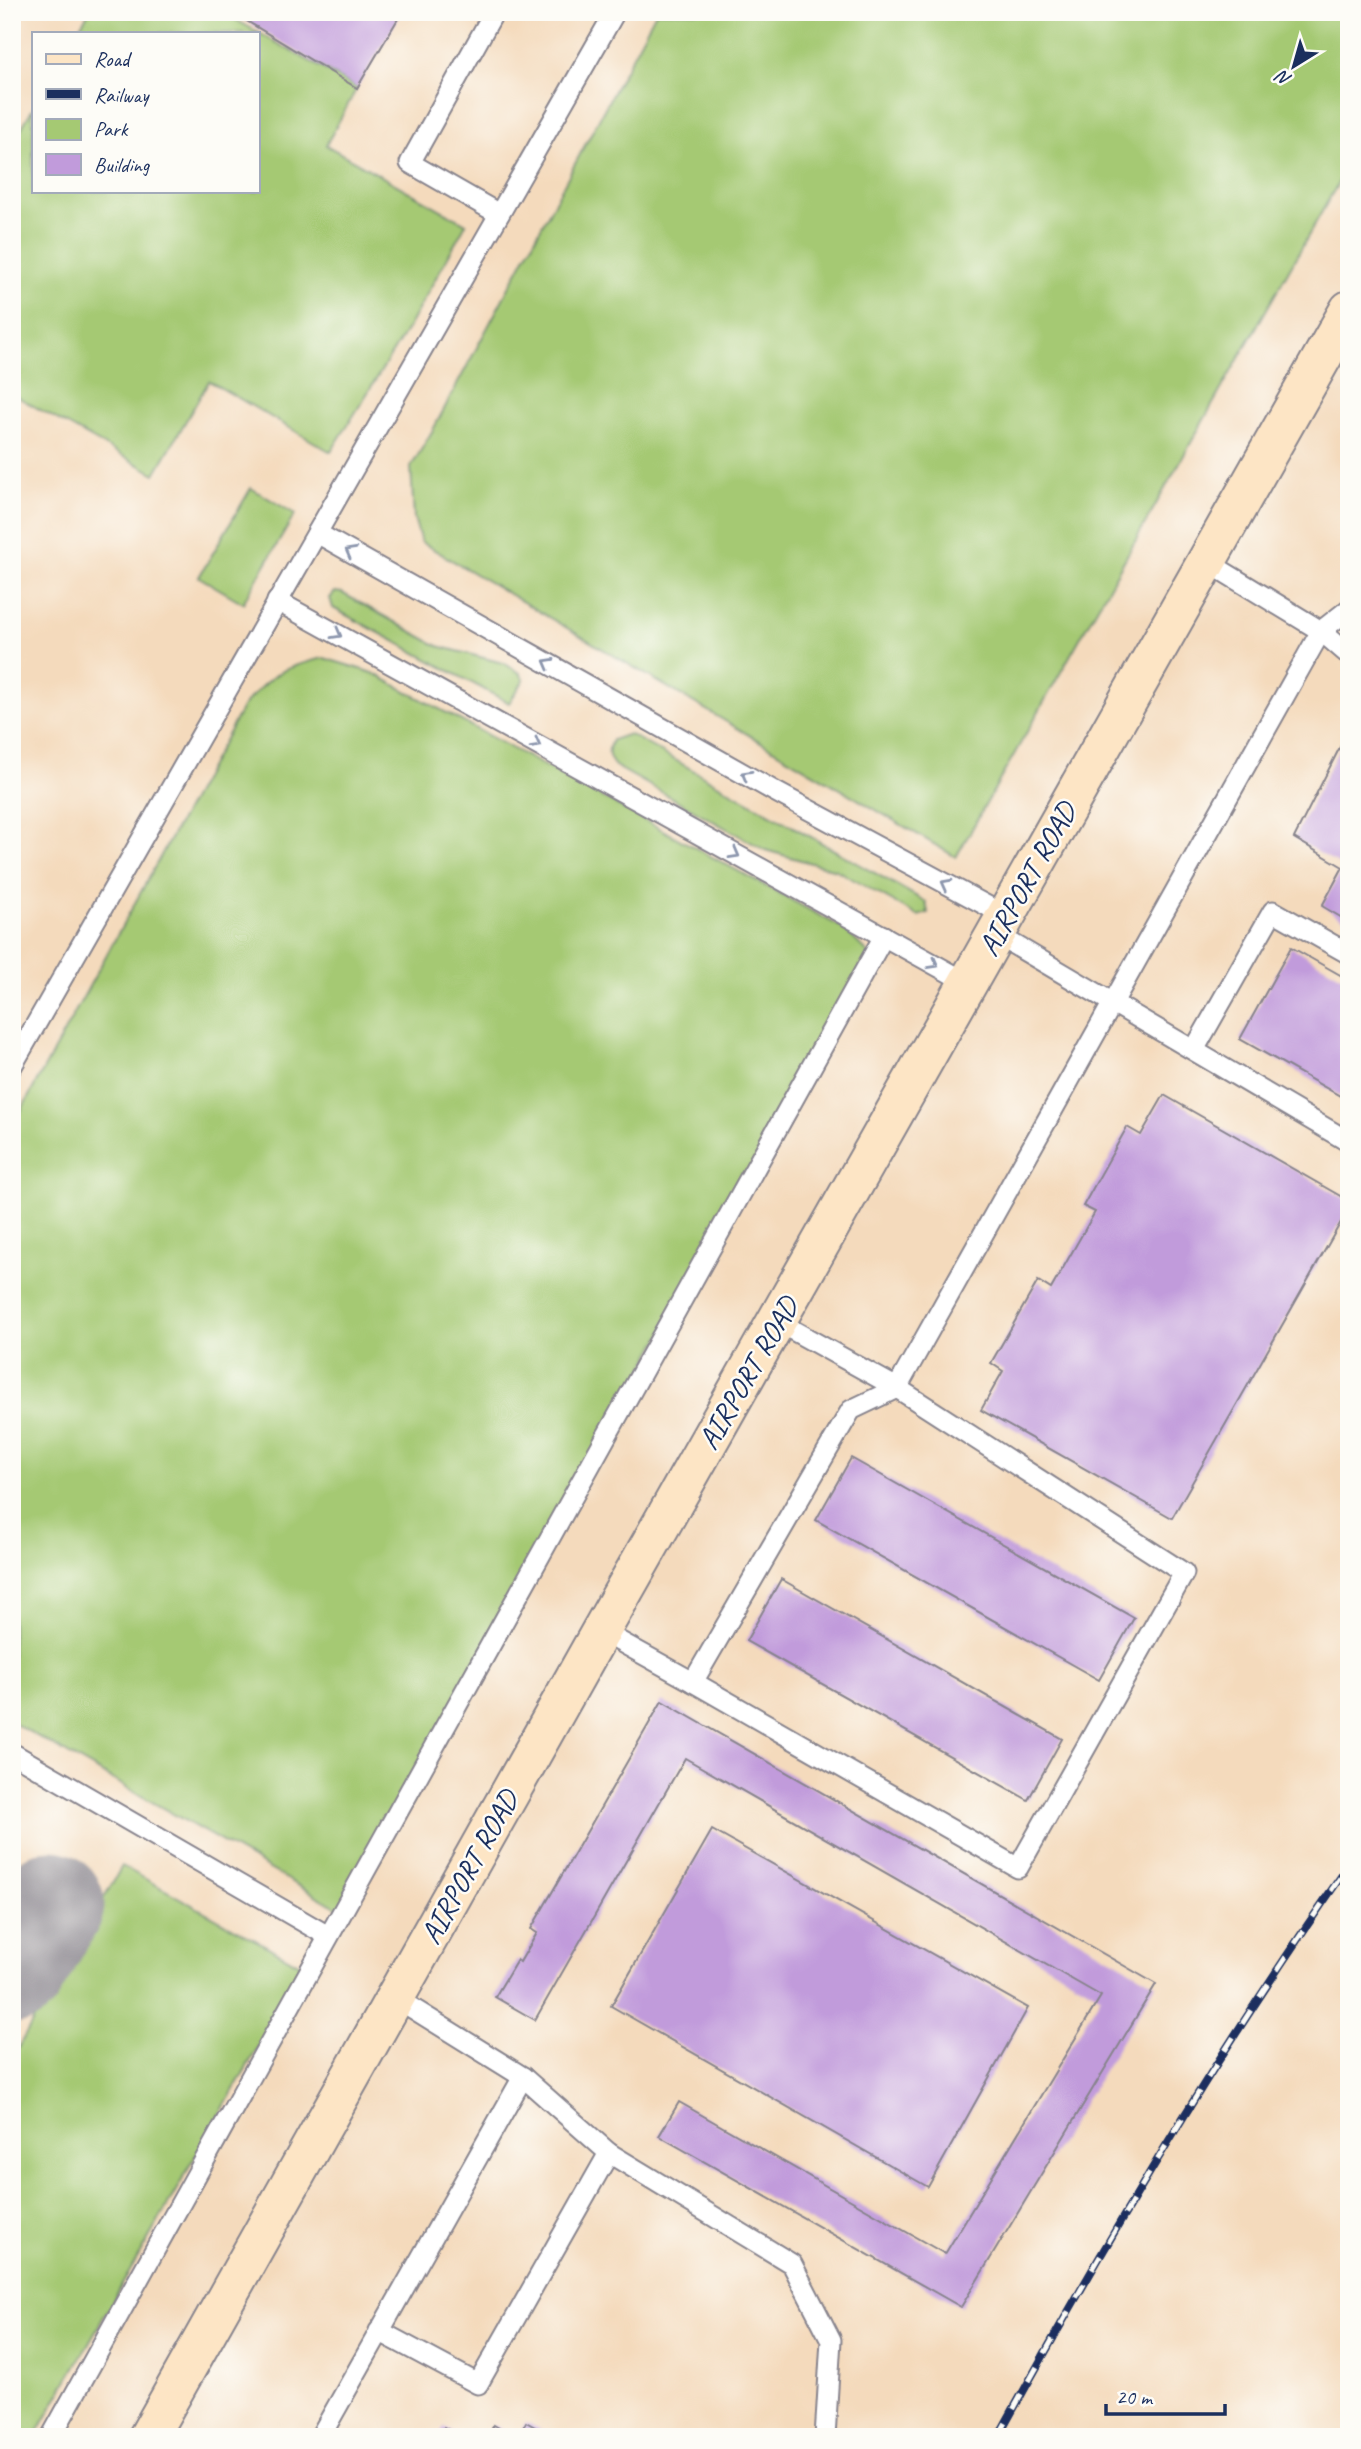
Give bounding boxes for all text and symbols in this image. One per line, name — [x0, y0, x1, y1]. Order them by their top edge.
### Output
legend — [32, 32, 259, 192]
north arrow — [1260, 32, 1330, 102]
text: Road — [94, 46, 133, 72]
text: N — [1270, 64, 1296, 92]
text: Railway — [94, 82, 150, 108]
text: Park — [94, 116, 129, 142]
text: Building — [94, 152, 151, 178]
one-way arrow — [344, 547, 357, 560]
one-way arrow — [329, 626, 342, 639]
one-way arrow — [542, 658, 555, 671]
one-way arrow — [529, 736, 541, 749]
one-way arrow — [741, 770, 753, 783]
street label: AIRPORT ROAD — [969, 793, 1086, 962]
one-way arrow — [728, 846, 740, 859]
one-way arrow — [941, 879, 953, 892]
one-way arrow — [927, 956, 939, 969]
street label: AIRPORT ROAD — [689, 1288, 808, 1456]
street label: AIRPORT ROAD — [411, 1781, 528, 1950]
scale bar — [1106, 2372, 1224, 2416]
text: 20 m — [1116, 2384, 1154, 2410]

